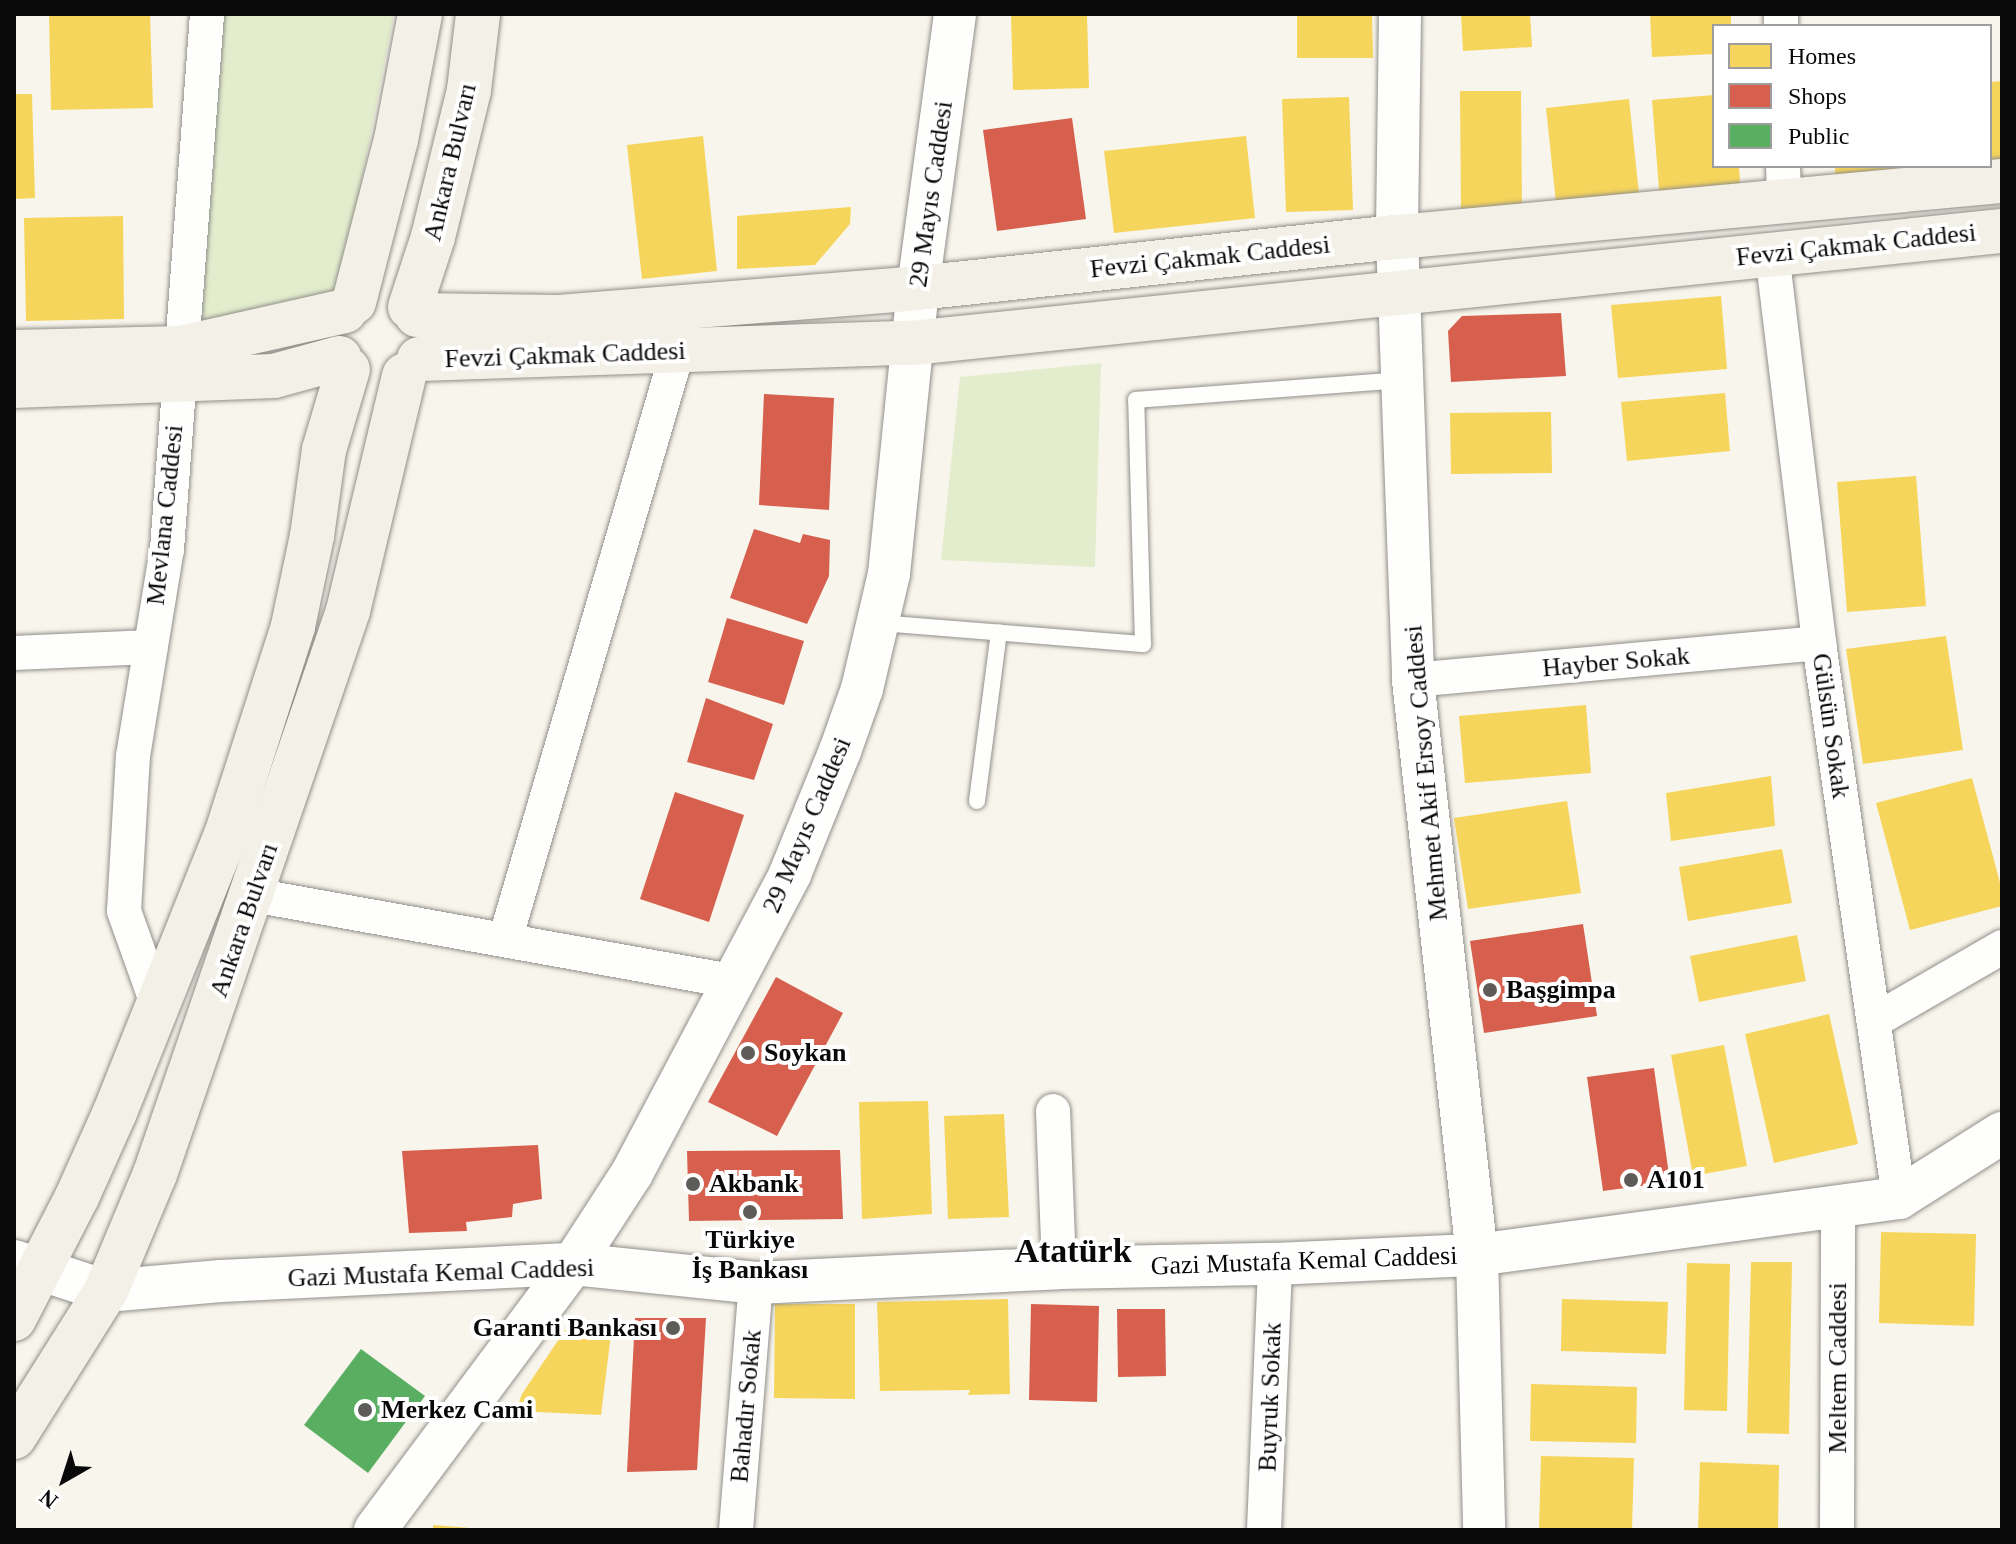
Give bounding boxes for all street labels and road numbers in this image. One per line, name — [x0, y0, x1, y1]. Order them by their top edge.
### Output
street label: Ankara Bulvarı — [417, 80, 483, 244]
street label: 29 Mayıs Caddesi — [902, 99, 960, 289]
street label: Fevzi Çakmak Caddesi — [1734, 217, 1978, 273]
street label: Fevzi Çakmak Caddesi — [1088, 229, 1332, 285]
street label: Fevzi Çakmak Caddesi — [444, 335, 686, 375]
street label: Mevlana Caddesi — [140, 423, 190, 607]
street label: Mehmet Akif Ersoy Caddesi — [1397, 623, 1455, 923]
street label: Hayber Sokak — [1541, 640, 1691, 684]
street label: Gülsün Sokak — [1805, 651, 1857, 801]
street label: 29 Mayıs Caddesi — [756, 732, 858, 918]
street label: Ankara Bulvarı — [203, 839, 285, 1001]
street label: Gazi Mustafa Kemal Caddesi — [1150, 1240, 1458, 1282]
street label: Gazi Mustafa Kemal Caddesi — [287, 1252, 595, 1294]
street label: Meltem Caddesi — [1822, 1282, 1854, 1454]
street label: Buyruk Sokak — [1252, 1322, 1288, 1472]
street label: Bahadır Sokak — [724, 1328, 768, 1484]

